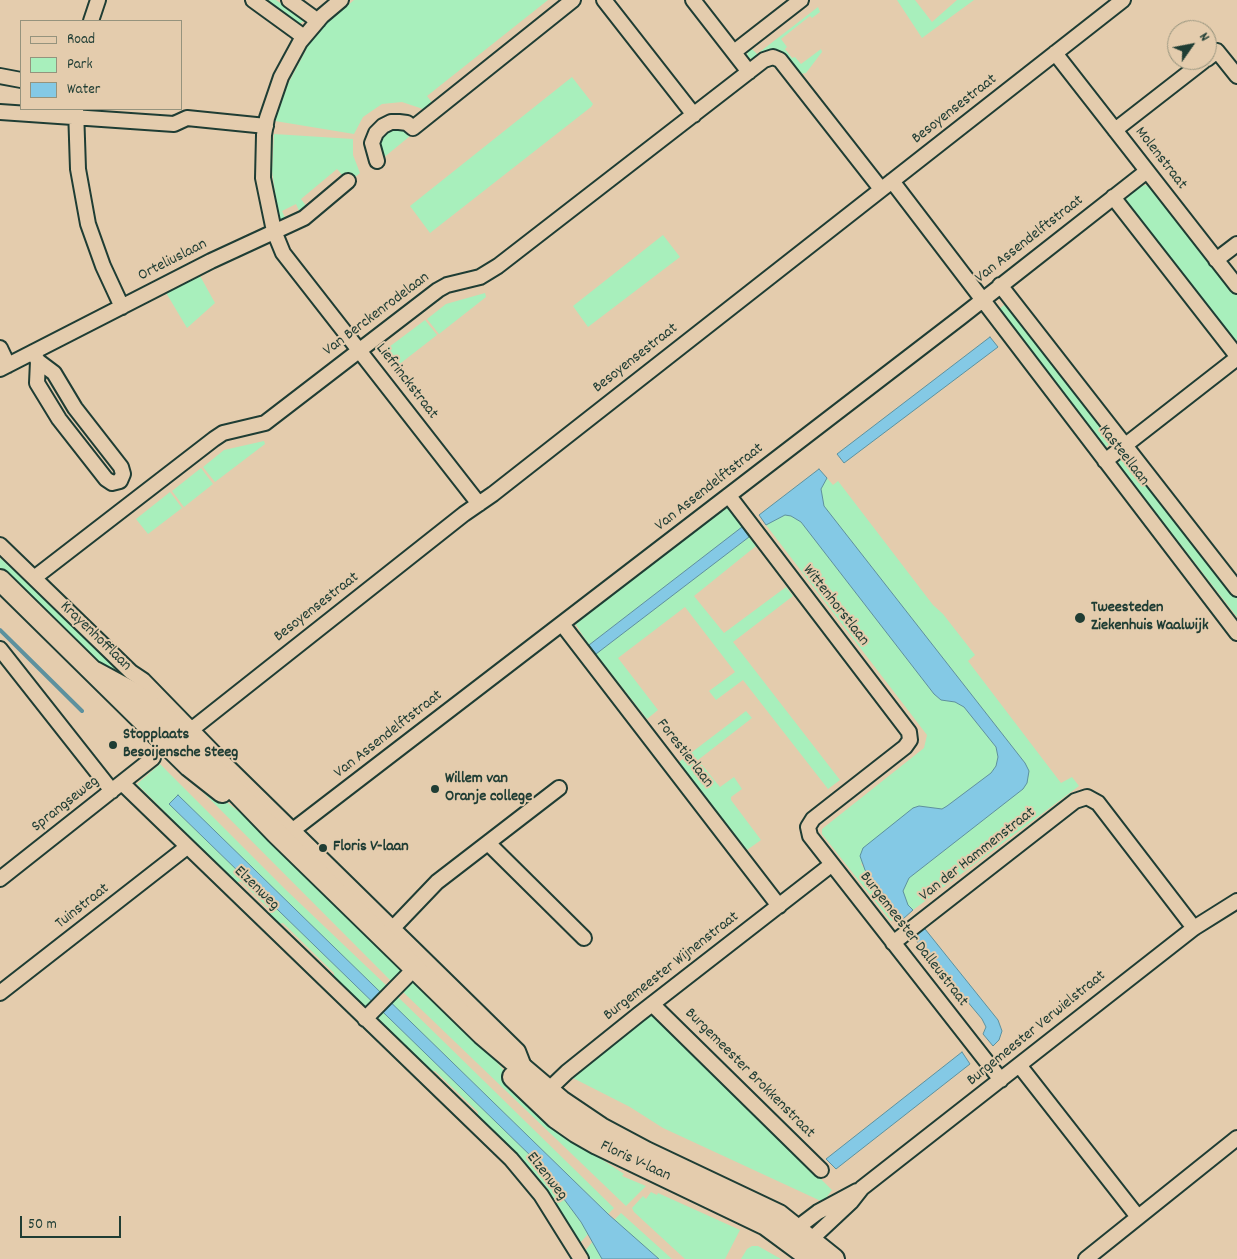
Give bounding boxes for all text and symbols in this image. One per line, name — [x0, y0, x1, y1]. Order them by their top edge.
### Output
legend — [20, 20, 182, 110]
north arrow — [1167, 20, 1217, 70]
text: Road — [67, 29, 95, 51]
text: N — [1193, 29, 1214, 46]
text: Park — [67, 54, 93, 76]
street label: Besoyensestraat — [909, 71, 1001, 149]
text: Water — [67, 79, 100, 101]
street label: Molenstraat — [1130, 124, 1190, 194]
street label: Van Assendelftstraat — [972, 192, 1088, 288]
street label: Orteliuslaan — [135, 236, 211, 286]
street label: Van Berckenrodelaan — [320, 269, 434, 361]
street label: Besoyensestraat — [590, 320, 682, 398]
street label: Liefrinckstraat — [370, 340, 442, 424]
street label: Kasteellaan — [1093, 422, 1153, 490]
street label: Van Assendelftstraat — [652, 440, 768, 536]
street label: Wittenhorstlaan — [797, 562, 873, 650]
street label: Besoyensestraat — [271, 569, 363, 647]
street label: Krayenhofflaan — [55, 598, 135, 676]
place label: Tweesteden Ziekenhuis Waalwijk — [1091, 599, 1209, 637]
marker: Tweesteden Ziekenhuis Waalwijk — [1073, 611, 1087, 625]
street label: Van Assendelftstraat — [331, 687, 447, 783]
street label: Forestierlaan — [651, 716, 717, 792]
place label: Stopplaats Besoijensche Steeg — [123, 726, 238, 764]
marker: Stopplaats Besoijensche Steeg — [107, 739, 119, 751]
place label: Willem van Oranje college — [445, 770, 532, 808]
street label: Sprangseweg — [28, 773, 104, 837]
marker: Willem van Oranje college — [429, 783, 441, 795]
street label: Van der Hammenstraat — [916, 804, 1040, 906]
place label: Floris V-laan — [333, 838, 409, 858]
marker: Floris V-laan — [317, 842, 329, 854]
street label: Elzenweg — [229, 863, 283, 915]
street label: Burgemeester Dalleustraat — [854, 869, 972, 1011]
street label: Tuinstraat — [52, 880, 114, 934]
street label: Burgemeester Wijnenstraat — [601, 908, 743, 1026]
street label: Burgemeester Verwielstraat — [964, 967, 1110, 1091]
street label: Burgemeester Brokkenstraat — [680, 1005, 818, 1143]
street label: Floris V-laan — [597, 1137, 673, 1187]
street label: Elzenweg — [521, 1149, 571, 1205]
scale bar — [22, 1206, 124, 1238]
text: 50 m — [28, 1214, 57, 1236]

